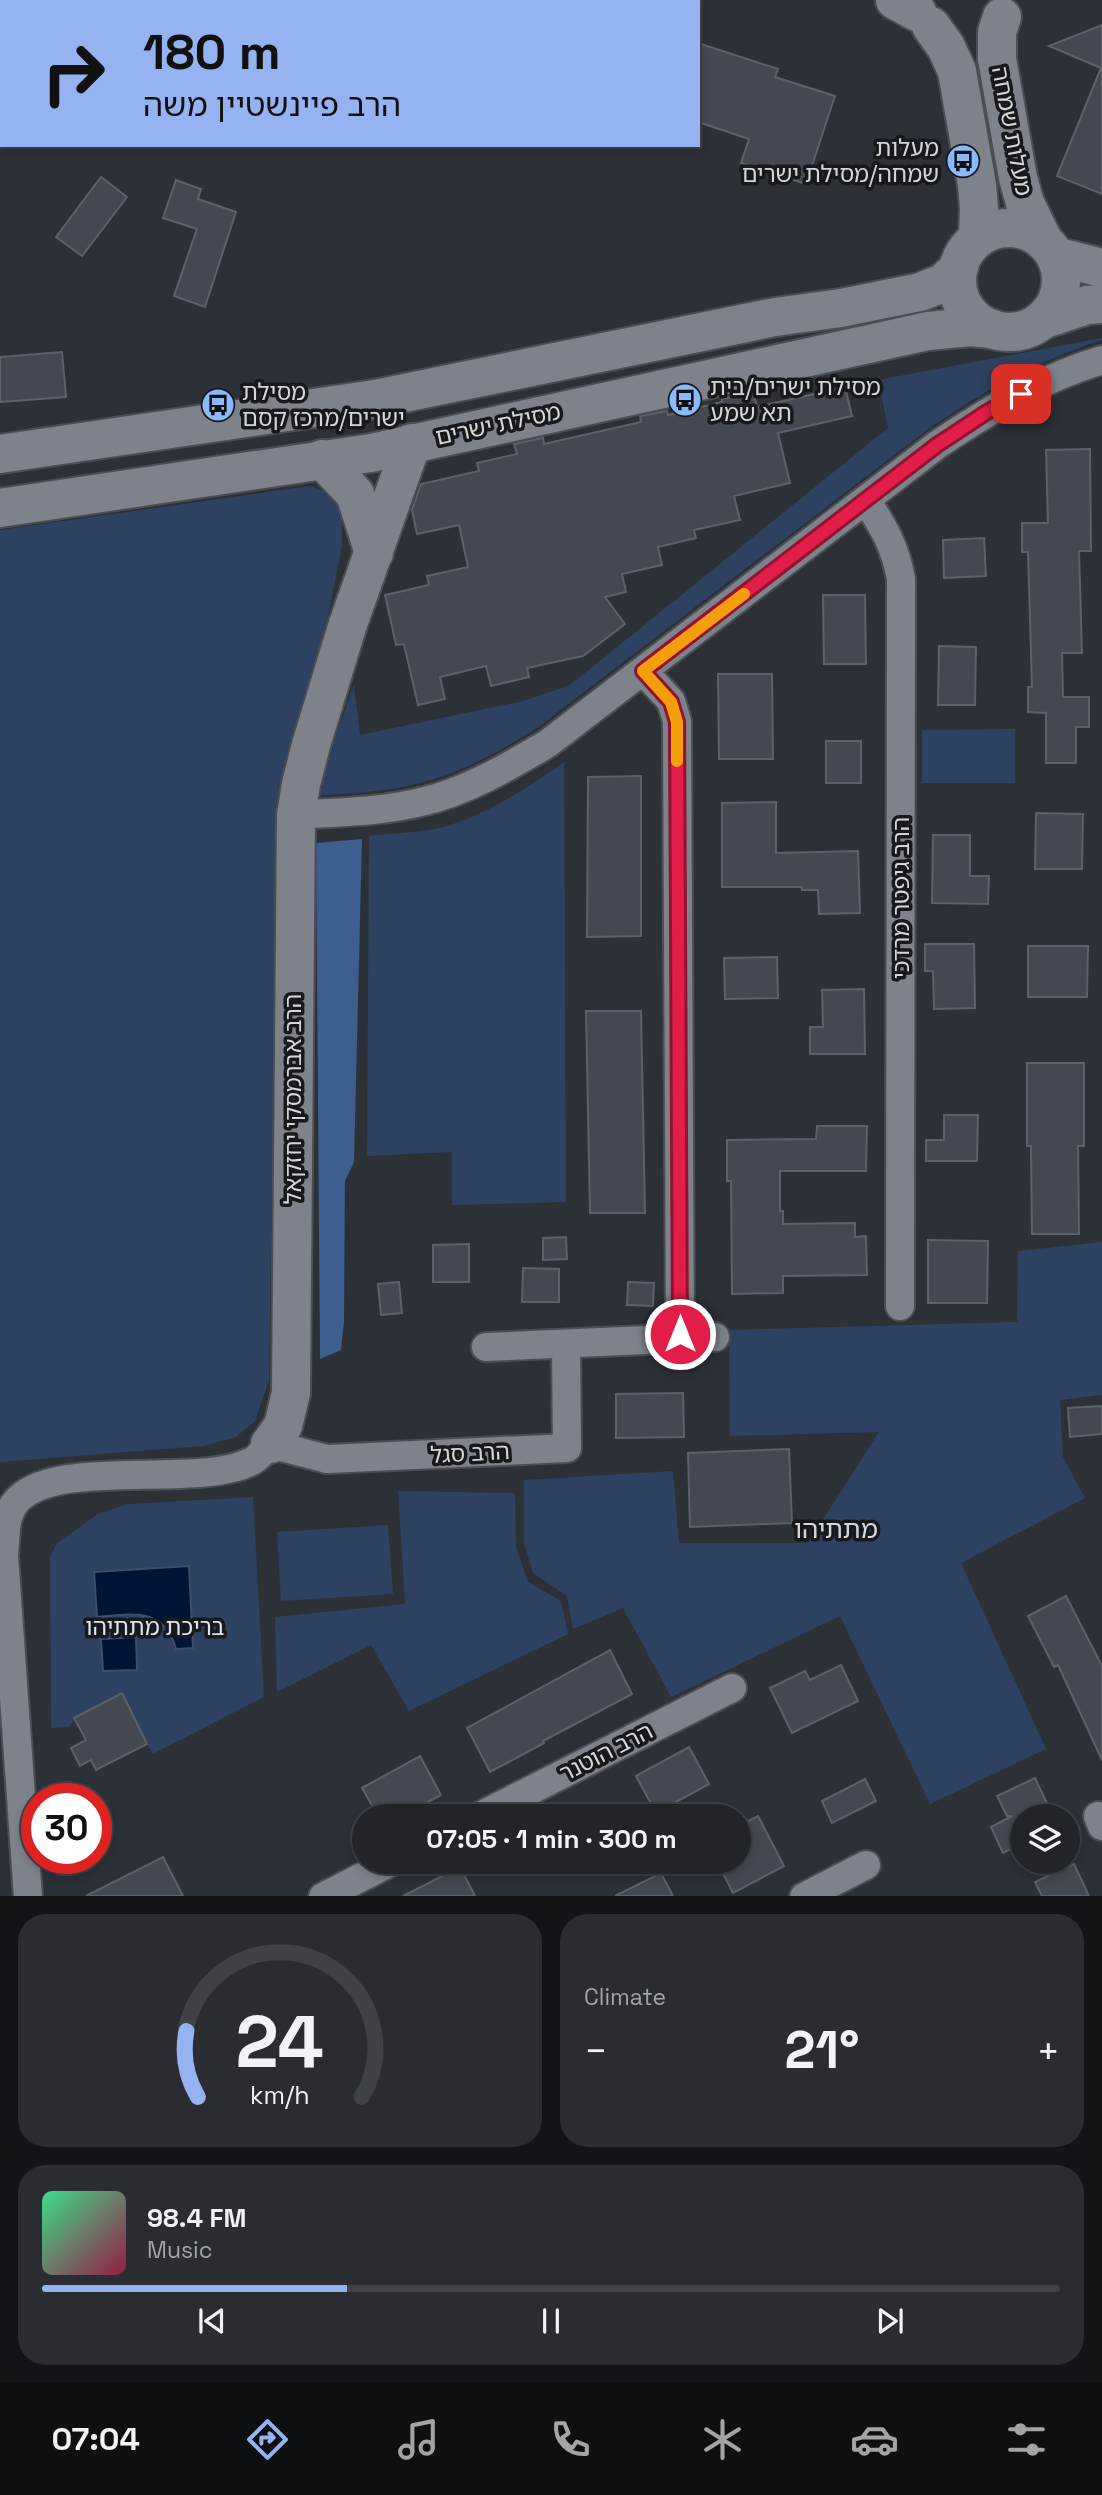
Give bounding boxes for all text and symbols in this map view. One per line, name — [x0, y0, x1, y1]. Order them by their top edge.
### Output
text: 180 m — [143, 21, 281, 83]
icon: right — [28, 28, 119, 119]
street label: מעלות שמחה — [985, 64, 1039, 198]
text: הרב פיינשטיין משה — [143, 85, 401, 125]
place label: מעלות שמחה/מסילת ישרים — [742, 133, 939, 189]
bus stop icon: מעלות שמחה/מסילת ישרים — [944, 142, 982, 180]
pin — [991, 364, 1051, 424]
place label: מסילת ישרים/בית תא שמע — [710, 372, 881, 428]
icon: arrive — [1002, 375, 1040, 413]
place label: מסילת ישרים/מרכז קסם — [242, 377, 405, 433]
bus stop icon: מסילת ישרים/בית תא שמע — [666, 381, 704, 419]
bus stop icon: מסילת ישרים/מרכז קסם — [199, 386, 237, 424]
street label: מסילת ישרים — [433, 396, 563, 452]
street label: הרב גיפטר מרדכי — [886, 817, 916, 979]
street label: הרב אברמסקי יחזקאל — [278, 994, 308, 1204]
position arrow — [643, 1297, 717, 1371]
street label: הרב סגל — [429, 1436, 511, 1470]
district label: מתתיהו — [794, 1512, 878, 1546]
park label: בריכת מתתיהו — [86, 1612, 224, 1642]
street label: הרב הוטנר — [554, 1716, 658, 1788]
speed limit sign: 30 — [21, 1783, 112, 1874]
map controls — [1010, 1804, 1080, 1874]
button: layers — [1010, 1804, 1080, 1874]
text: 07:05 · 1 min · 300 m — [426, 1822, 677, 1856]
text: Climate — [584, 1982, 666, 2012]
text: 24 — [236, 1995, 324, 2088]
text: 21° — [785, 2017, 859, 2083]
text: − — [584, 2027, 608, 2075]
text: + — [1036, 2027, 1060, 2075]
text: km/h — [250, 2078, 310, 2110]
text: 98.4 FM — [147, 2201, 246, 2235]
text: Music — [147, 2235, 212, 2265]
icon: previous — [193, 2302, 231, 2340]
icon: pause — [532, 2302, 570, 2340]
icon: next — [871, 2302, 909, 2340]
icon: directions — [243, 2415, 292, 2464]
icon: music — [394, 2415, 443, 2464]
icon: phone — [546, 2415, 595, 2464]
icon: climate — [698, 2415, 747, 2464]
icon: car — [850, 2415, 899, 2464]
icon: filters — [1002, 2415, 1051, 2464]
text: 07:04 — [51, 2419, 140, 2459]

